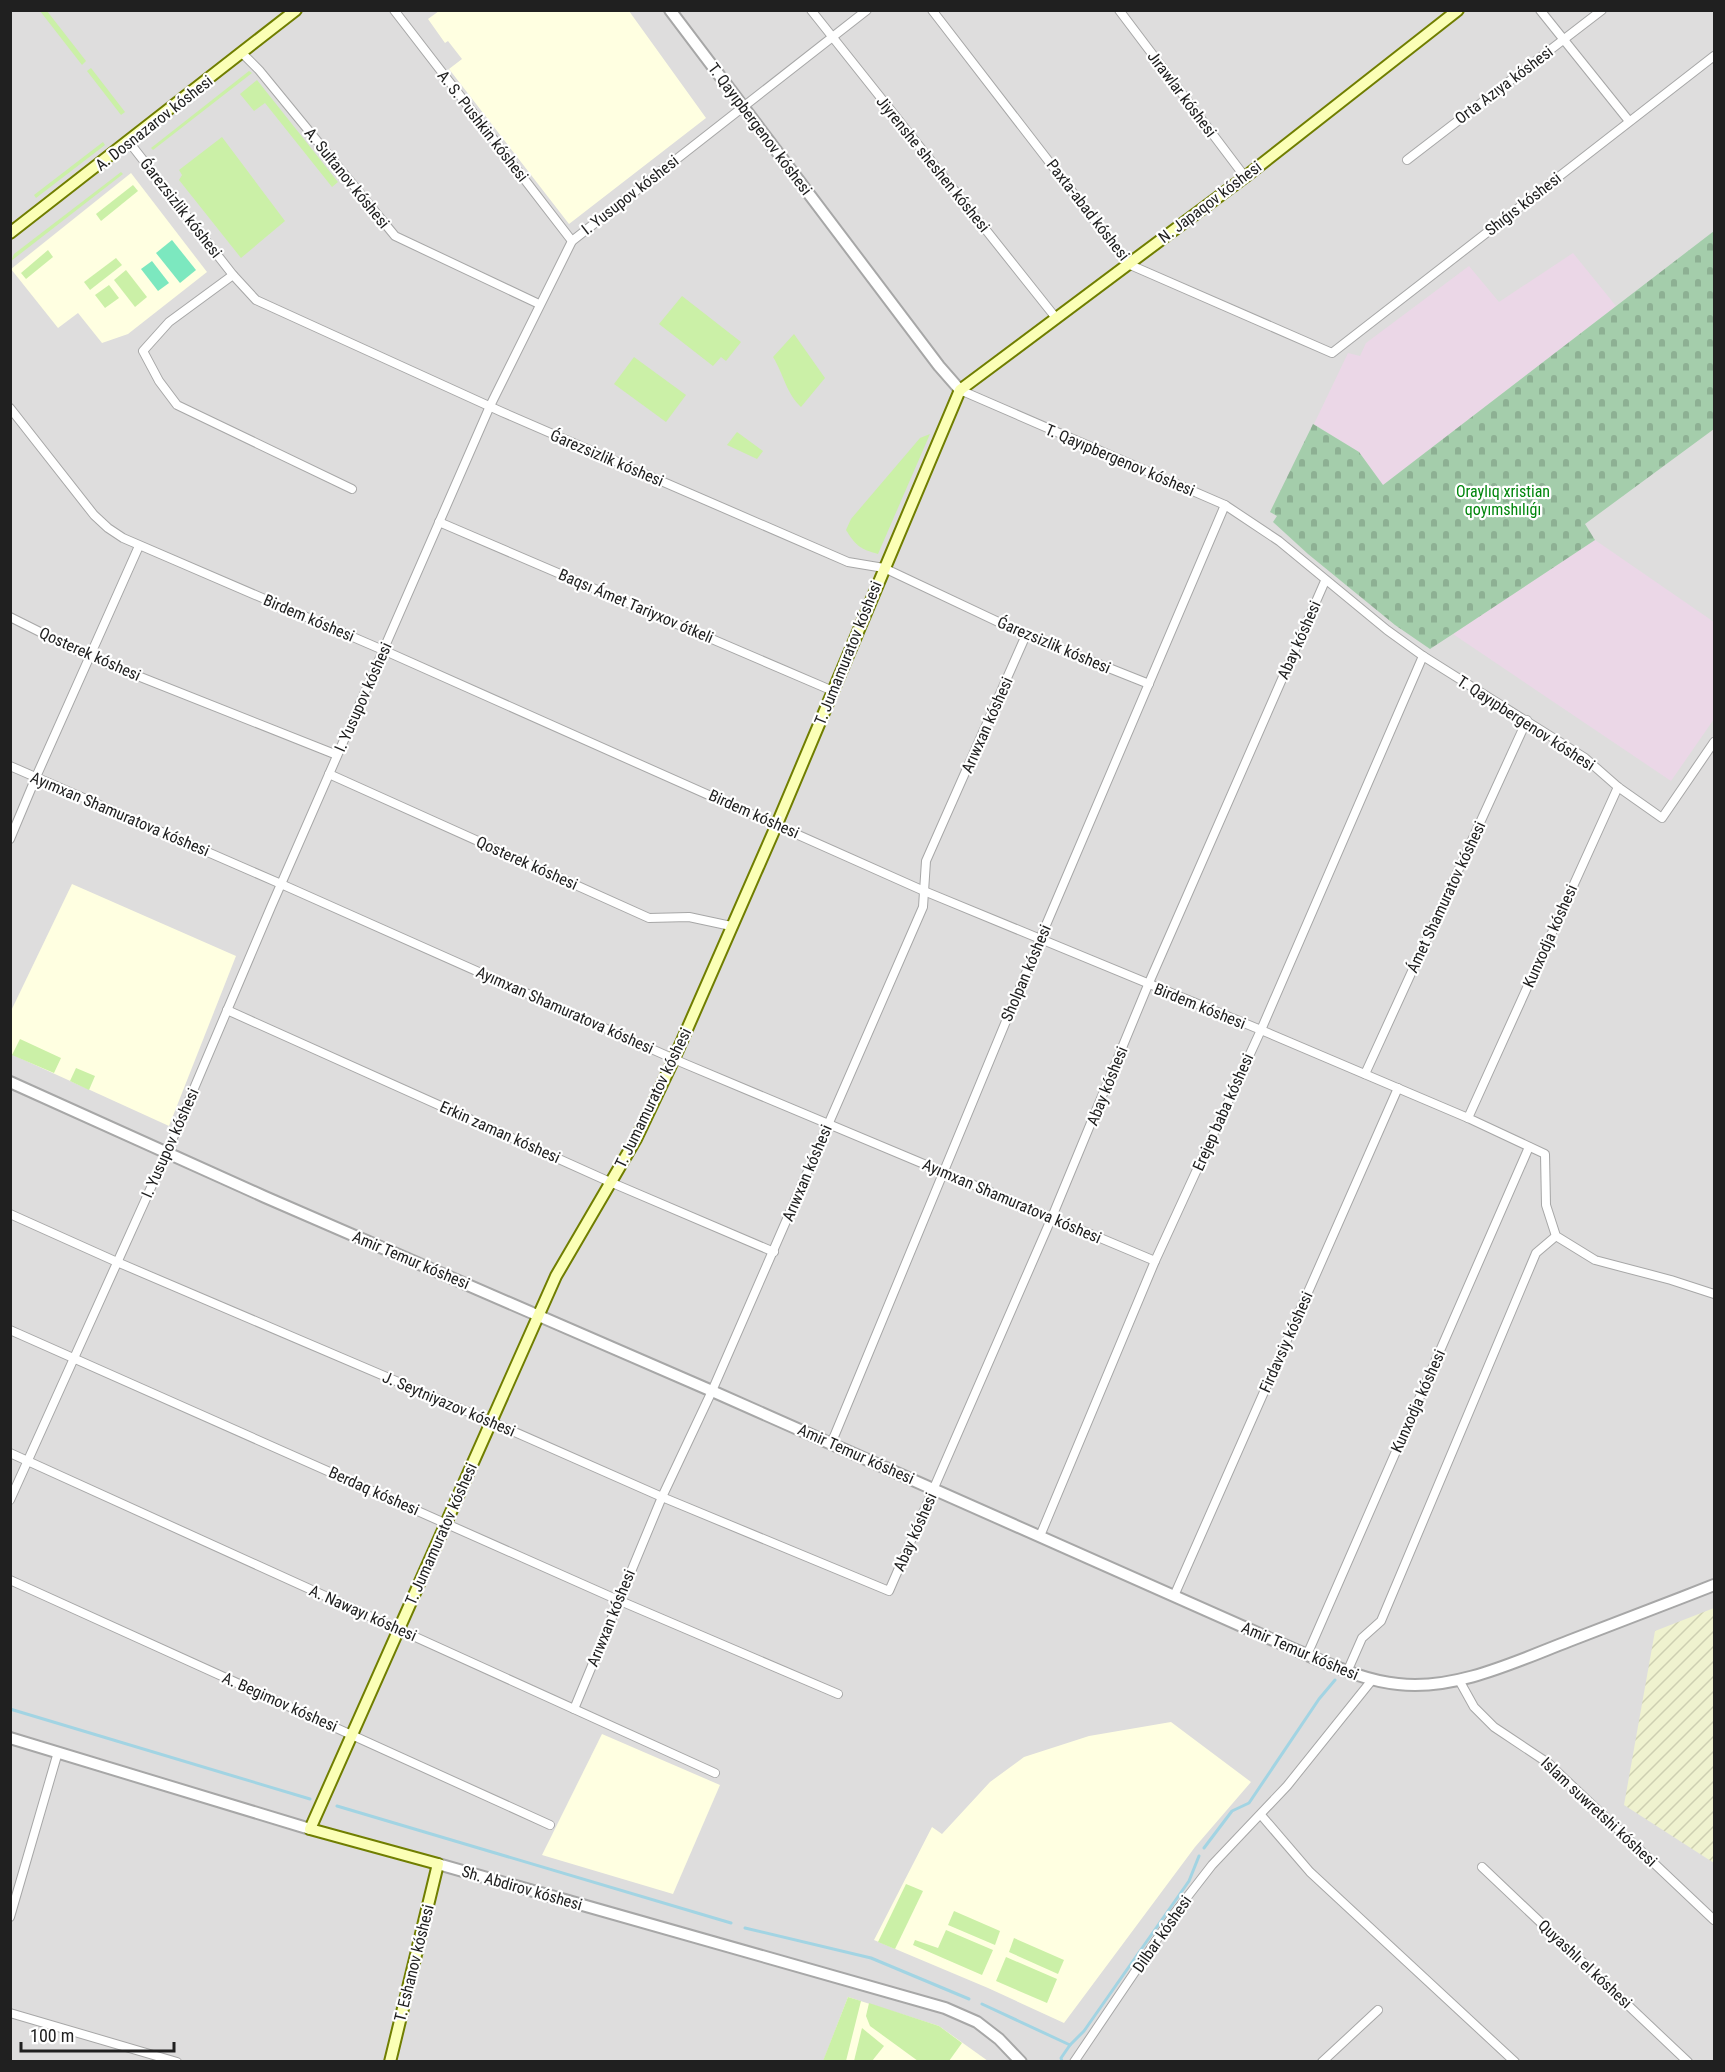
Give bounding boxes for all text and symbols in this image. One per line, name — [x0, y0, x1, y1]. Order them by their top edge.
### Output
street label: Orta Azıya kóshesi — [1451, 42, 1557, 128]
street label: Jırawlar kóshesi — [1143, 47, 1221, 141]
street label: T. Qayıpbergenov kóshesi — [704, 59, 816, 199]
street label: A. S. Pushkin kóshesi — [434, 67, 532, 185]
street label: A. Dosnazarov kóshesi — [92, 71, 216, 175]
street label: Jiyrenshe sheshen kóshesi — [872, 92, 994, 236]
street label: A. Sultanov kóshesi — [301, 124, 393, 232]
street label: I. Yusupov kóshesi — [578, 151, 682, 239]
street label: Ǵarezsizlik kóshesi — [136, 154, 227, 262]
street label: Paxta-abad kóshesi — [1043, 156, 1133, 264]
street label: N. Japaqov kóshesi — [1155, 157, 1265, 247]
street label: Shıǵıs kóshesi — [1481, 168, 1565, 240]
street label: T. Qayıpbergenov kóshesi — [1042, 420, 1198, 500]
street label: Ǵarezsizlik kóshesi — [547, 425, 667, 490]
park label: Oraylıq xristian qoyımshılıǵı — [1456, 482, 1550, 519]
street label: Baqsı Ámet Tariyxov ótkeli — [556, 565, 716, 647]
street label: T. Jumamuratov kóshesi — [810, 578, 886, 728]
street label: Birdem kóshesi — [261, 590, 357, 646]
street label: Abay kóshesi — [1273, 598, 1325, 682]
street label: Ǵarezsizlik kóshesi — [994, 612, 1114, 677]
street label: Qosterek kóshesi — [36, 623, 144, 685]
street label: I. Yusupov kóshesi — [330, 639, 396, 755]
street label: T. Qayıpbergenov kóshesi — [1454, 671, 1598, 775]
street label: Arıwxan kóshesi — [957, 674, 1017, 776]
street label: Ayımxan Shamuratova kóshesi — [28, 768, 212, 860]
street label: Birdem kóshesi — [706, 786, 802, 842]
street label: Ámet Shamuratov kóshesi — [1403, 818, 1489, 976]
street label: Qosterek kóshesi — [473, 832, 581, 894]
street label: Kunxodja kóshesi — [1519, 882, 1581, 990]
street label: Sholpan kóshesi — [997, 922, 1055, 1024]
street label: Ayımxan Shamuratova kóshesi — [473, 962, 657, 1058]
street label: Birdem kóshesi — [1151, 979, 1249, 1033]
street label: T. Jumamuratov kóshesi — [611, 1025, 695, 1171]
street label: Abay kóshesi — [1083, 1044, 1131, 1128]
street label: Erejep baba kóshesi — [1189, 1050, 1257, 1174]
street label: I. Yusupov kóshesi — [137, 1085, 203, 1201]
street label: Erkin zaman kóshesi — [437, 1097, 563, 1167]
street label: Arıwxan kóshesi — [778, 1122, 836, 1224]
street label: Ayımxan Shamuratova kóshesi — [920, 1155, 1104, 1247]
street label: Amir Temur kóshesi — [350, 1227, 472, 1293]
street label: Firdavsiy kóshesi — [1255, 1289, 1317, 1395]
street label: Kunxodja kóshesi — [1387, 1347, 1449, 1455]
street label: J. Seytniyazov kóshesi — [380, 1367, 518, 1441]
street label: Amir Temur kóshesi — [795, 1420, 917, 1488]
street label: T. Jumamuratov kóshesi — [401, 1460, 481, 1608]
street label: Berdaq kóshesi — [326, 1463, 422, 1519]
street label: Abay kóshesi — [889, 1490, 941, 1574]
street label: Arıwxan kóshesi — [583, 1567, 639, 1669]
street label: A. Nawayı kóshesi — [306, 1581, 420, 1645]
street label: Amir Temur kóshesi — [1239, 1618, 1361, 1684]
street label: A. Begimov kóshesi — [219, 1668, 341, 1736]
street label: Islam suwretshi kóshesi — [1537, 1753, 1661, 1871]
street label: Sh. Abdirov kóshesi — [460, 1862, 584, 1914]
street label: Dilbar kóshesi — [1129, 1892, 1195, 1976]
street label: T. Eshanov kóshesi — [390, 1902, 438, 2024]
street label: Quyashlı el kóshesi — [1534, 1916, 1636, 2012]
scale bar — [21, 2015, 174, 2053]
text: 100 m — [30, 2025, 74, 2046]

